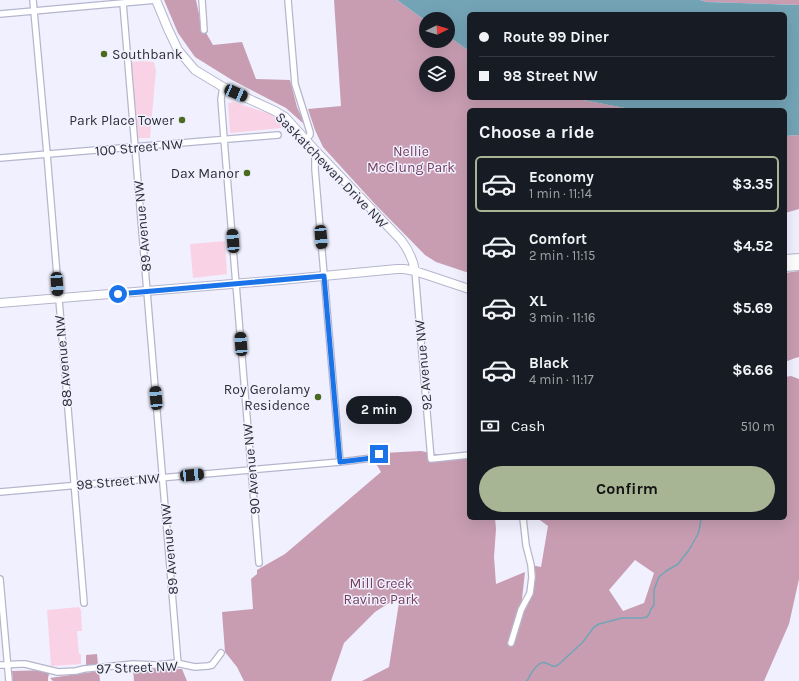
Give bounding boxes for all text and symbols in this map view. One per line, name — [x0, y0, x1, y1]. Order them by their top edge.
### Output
north arrow — [419, 12, 455, 48]
map controls — [419, 12, 455, 92]
text: Route 99 Diner — [503, 28, 609, 46]
place label: Southbank — [112, 46, 183, 63]
marker: Southbank — [99, 49, 109, 59]
button: layers — [419, 56, 455, 92]
text: 98 Street NW — [503, 67, 598, 85]
car — [223, 83, 249, 103]
street label: Saskatchewan Drive NW — [272, 109, 392, 232]
place label: Park Place Tower — [69, 112, 175, 129]
marker: Park Place Tower — [177, 115, 187, 125]
text: Choose a ride — [479, 121, 594, 143]
street label: 100 Street NW — [94, 135, 184, 160]
park label: Nellie McClung Park — [367, 143, 455, 176]
place label: Dax Manor — [171, 165, 240, 182]
icon: car — [481, 166, 517, 202]
marker: Dax Manor — [242, 168, 252, 178]
text: Economy — [529, 168, 594, 186]
text: $3.35 — [732, 175, 773, 193]
street label: 89 Avenue NW — [130, 179, 155, 272]
text: 1 min · 11:14 — [529, 186, 592, 201]
car — [314, 225, 328, 249]
icon: car — [481, 228, 517, 264]
car — [226, 229, 240, 253]
text: Comfort — [529, 230, 587, 248]
text: $4.52 — [733, 237, 773, 255]
text: 2 min · 11:15 — [529, 248, 595, 263]
car — [50, 272, 64, 296]
route start — [109, 285, 127, 303]
icon: car — [481, 290, 517, 326]
text: XL — [529, 292, 547, 310]
text: $5.69 — [732, 299, 773, 317]
text: 3 min · 11:16 — [529, 310, 595, 325]
street label: 88 Avenue NW — [51, 314, 76, 408]
street label: 92 Avenue NW — [411, 318, 436, 411]
car — [234, 332, 248, 356]
icon: car — [481, 352, 517, 388]
text: Black — [529, 354, 569, 372]
text: $6.66 — [732, 361, 773, 379]
text: 4 min · 11:17 — [529, 372, 594, 387]
place label: Roy Gerolamy Residence — [224, 381, 310, 414]
car — [149, 386, 163, 410]
marker: Roy Gerolamy Residence — [313, 392, 323, 402]
callout: 2 min — [346, 396, 412, 424]
text: 2 min — [361, 402, 397, 417]
icon: cash — [479, 415, 501, 437]
text: Cash — [511, 417, 545, 435]
text: 510 m — [740, 419, 775, 434]
street label: 90 Avenue NW — [239, 422, 264, 515]
route end — [370, 445, 388, 463]
button: Confirm — [479, 466, 775, 512]
car — [180, 468, 204, 482]
street label: 98 Street NW — [76, 469, 161, 494]
street label: 89 Avenue NW — [157, 502, 182, 595]
park label: Mill Creek Ravine Park — [344, 575, 419, 608]
street label: 97 Street NW — [96, 658, 179, 677]

